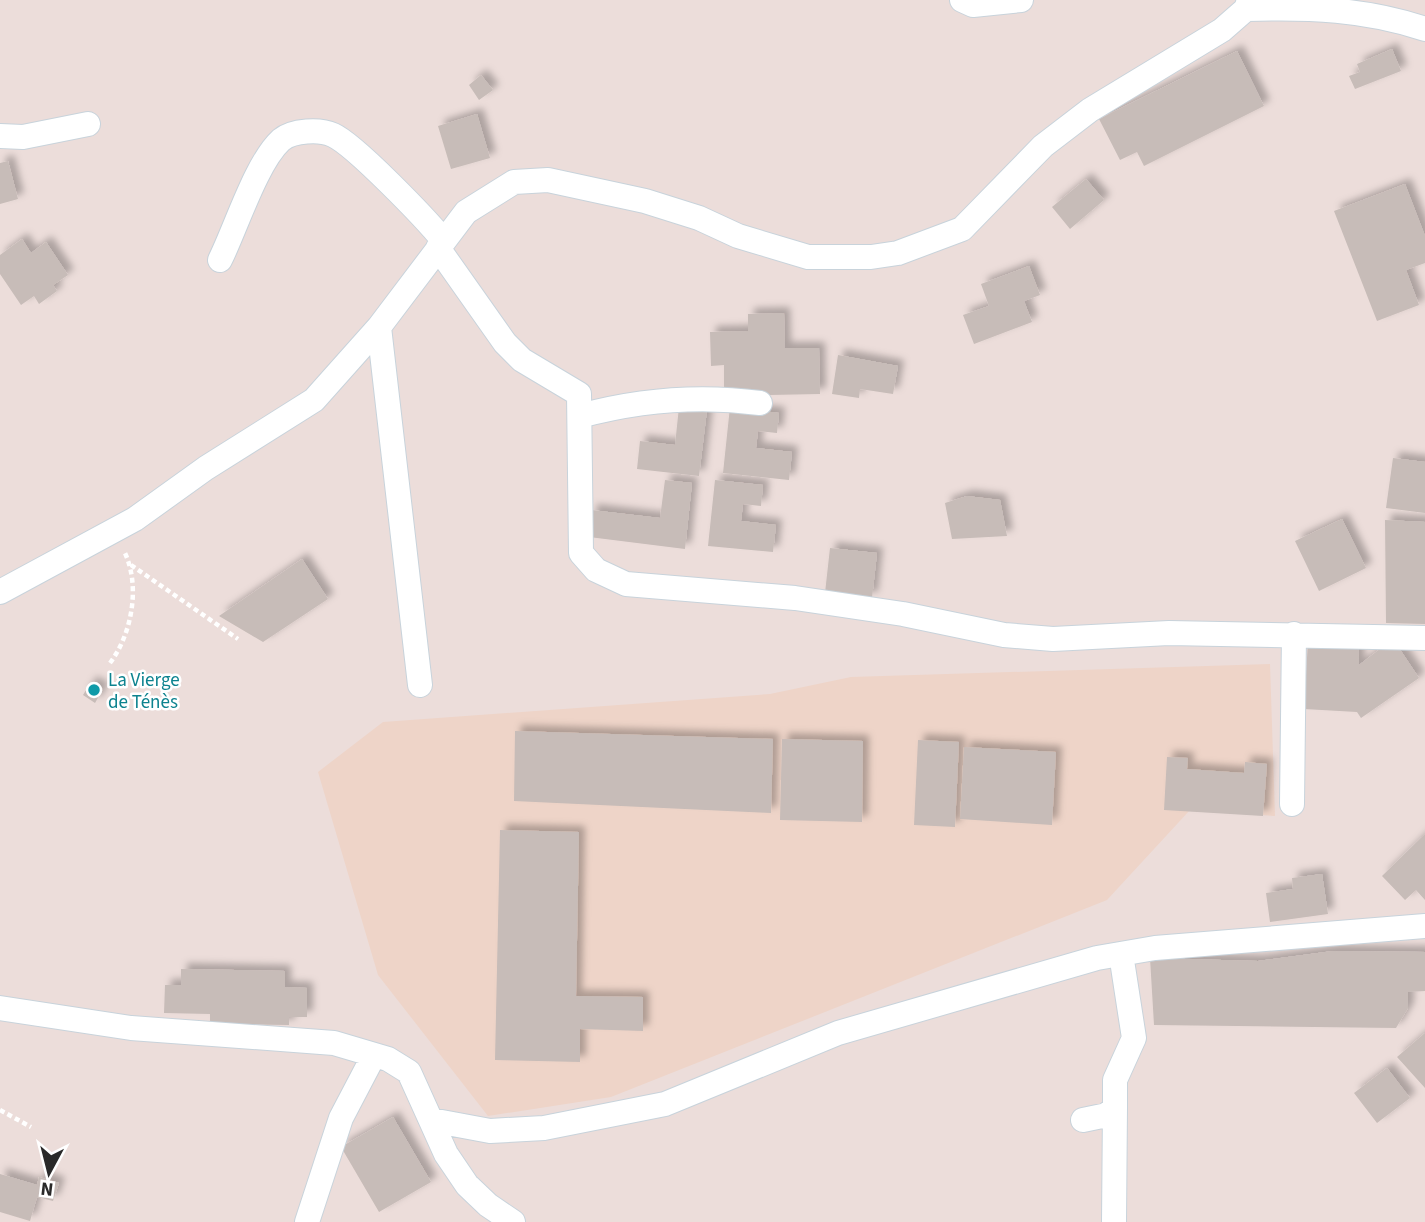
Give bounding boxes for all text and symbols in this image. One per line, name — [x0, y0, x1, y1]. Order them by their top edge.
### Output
place label: La Vierge de Ténès — [108, 667, 180, 716]
marker: La Vierge de Ténès — [86, 682, 102, 698]
north arrow — [14, 1138, 84, 1208]
text: N — [39, 1174, 55, 1203]

